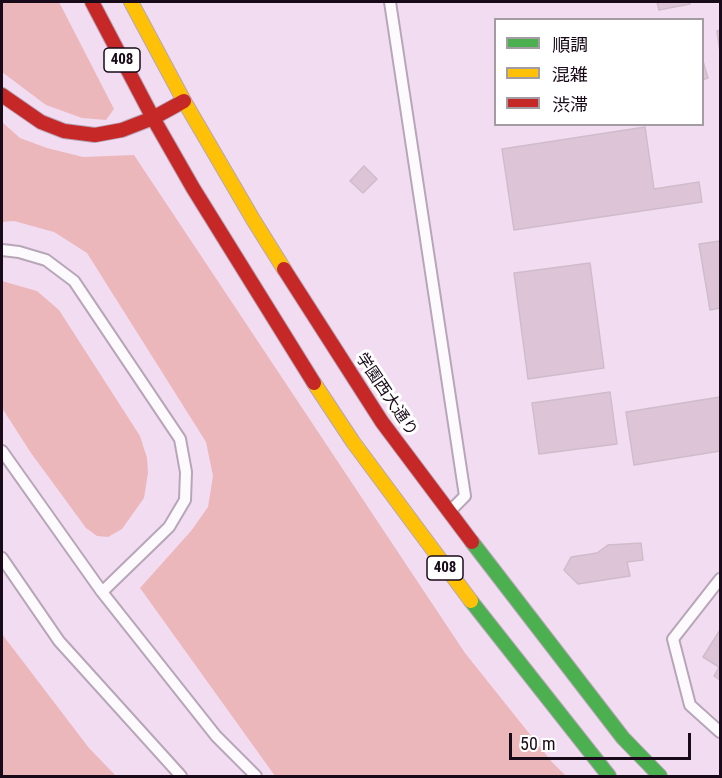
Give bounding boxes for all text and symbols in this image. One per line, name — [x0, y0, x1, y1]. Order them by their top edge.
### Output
legend — [494, 18, 704, 126]
text: 順調 — [552, 34, 588, 55]
road number: 408 — [104, 48, 140, 72]
text: 混雑 — [552, 64, 588, 85]
text: 渋滞 — [552, 94, 588, 115]
street label: 学園西大通り — [351, 350, 421, 440]
road number: 408 — [427, 556, 463, 580]
scale bar — [512, 721, 694, 759]
text: 50 m — [520, 733, 555, 754]

